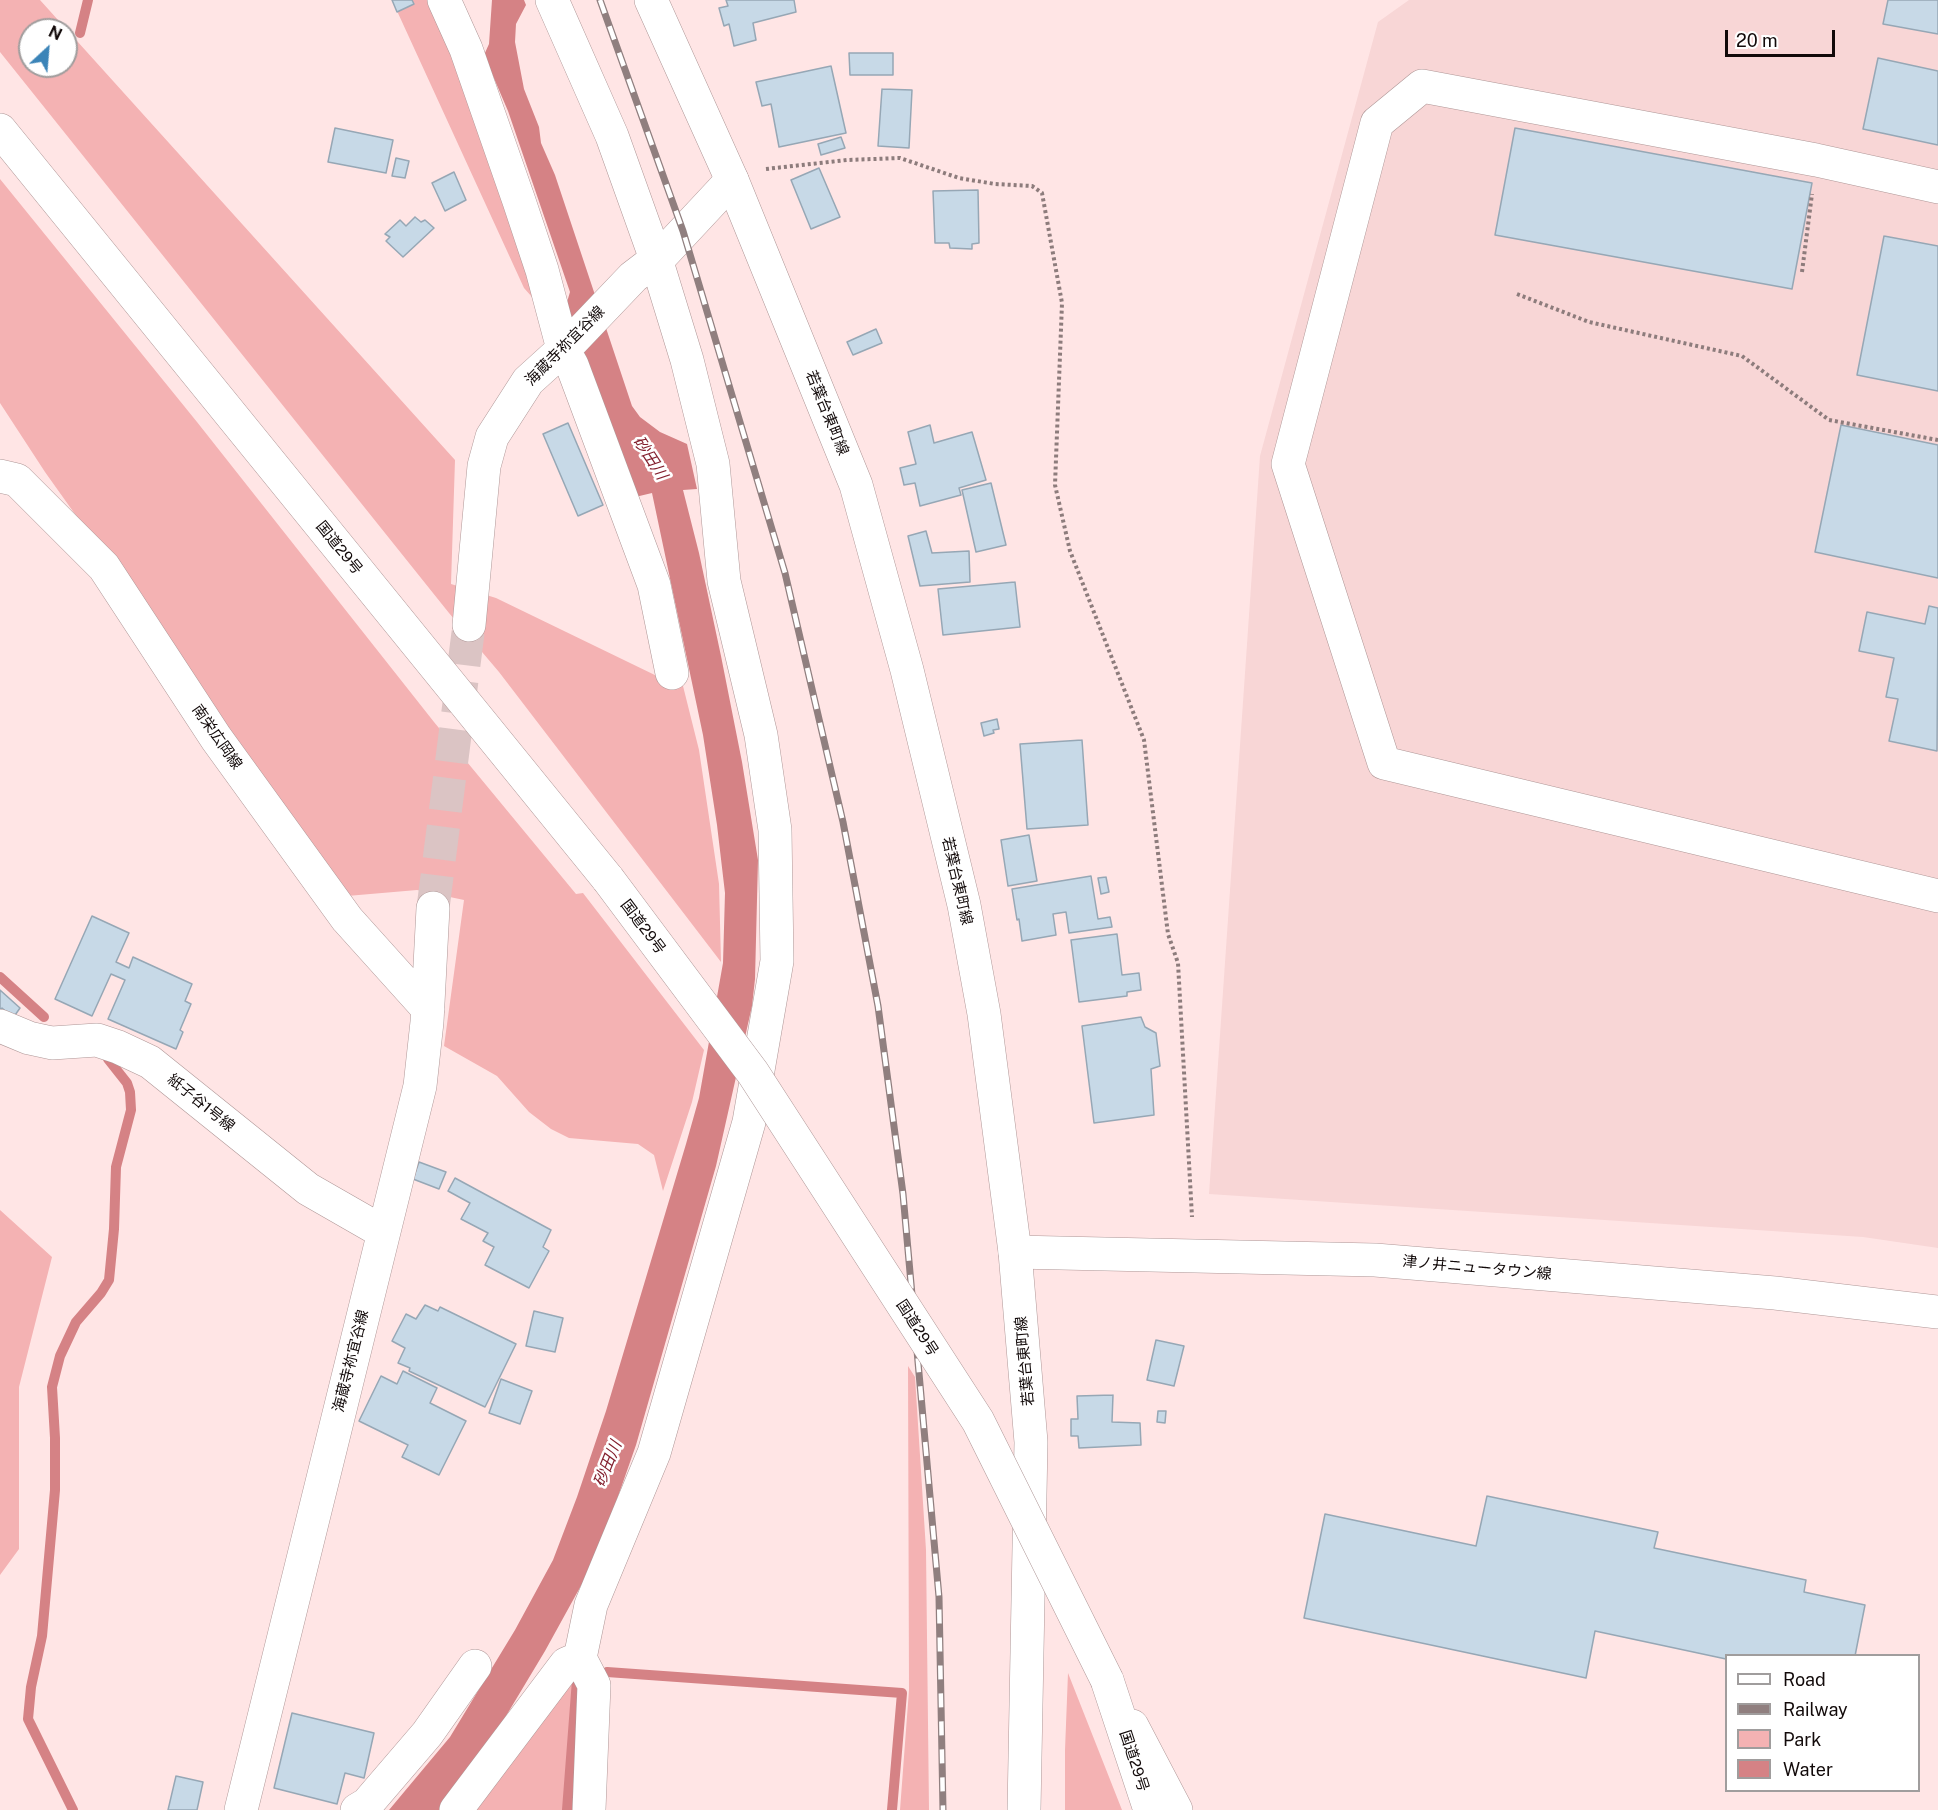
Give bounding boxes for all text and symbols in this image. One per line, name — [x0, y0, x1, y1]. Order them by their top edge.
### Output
north arrow — [18, 18, 78, 78]
scale bar — [1728, 18, 1838, 56]
text: N — [45, 22, 65, 44]
text: 20 m — [1736, 30, 1778, 51]
street label: 海蔵寺祢宜谷線 — [522, 303, 608, 389]
street label: 若葉台東町線 — [802, 368, 852, 458]
water label: 砂田川 — [629, 433, 671, 483]
street label: 国道29号 — [312, 518, 366, 578]
street label: 南栄広岡線 — [188, 701, 246, 773]
street label: 若葉台東町線 — [938, 835, 976, 927]
street label: 国道29号 — [617, 896, 669, 958]
street label: 紙子谷1号線 — [164, 1070, 238, 1136]
street label: 津ノ井ニュータウン線 — [1402, 1252, 1552, 1284]
street label: 国道29号 — [892, 1297, 942, 1359]
street label: 海蔵寺祢宜谷線 — [330, 1308, 372, 1414]
street label: 若葉台東町線 — [1012, 1315, 1038, 1407]
water label: 砂田川 — [590, 1438, 626, 1490]
legend — [1725, 1654, 1920, 1792]
text: Road — [1783, 1669, 1826, 1690]
text: Railway — [1783, 1699, 1848, 1720]
street label: 国道29号 — [1116, 1728, 1152, 1794]
text: Park — [1783, 1729, 1821, 1750]
text: Water — [1783, 1759, 1833, 1780]

